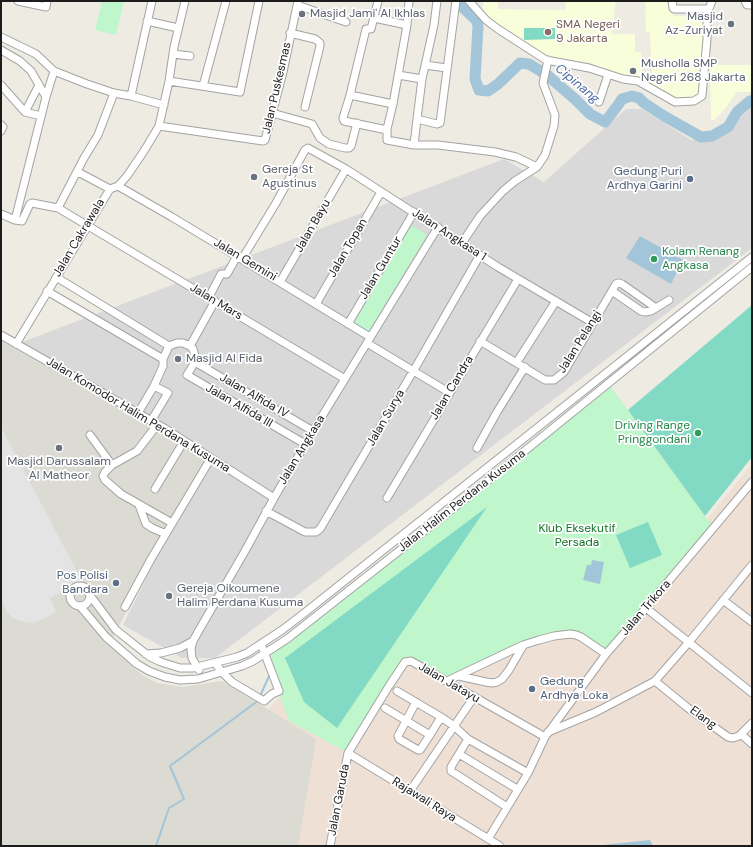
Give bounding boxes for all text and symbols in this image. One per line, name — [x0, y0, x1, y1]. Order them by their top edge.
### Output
place label: Masjid Jami' Al Ikhlas — [310, 7, 425, 21]
marker: Masjid Jami' Al Ikhlas — [297, 9, 307, 19]
place label: Masjid Az-Zuriyat — [665, 10, 723, 38]
place label: SMA Negeri 9 Jakarta — [556, 18, 620, 46]
marker: Masjid Az-Zuriyat — [726, 19, 736, 29]
marker: SMA Negeri 9 Jakarta — [543, 27, 553, 37]
street label: Jalan Puskesmas — [259, 41, 295, 135]
place label: Musholla SMP Negeri 268 Jakarta — [641, 57, 746, 85]
water label: Cipinang — [552, 61, 602, 107]
marker: Musholla SMP Negeri 268 Jakarta — [628, 66, 638, 76]
place label: Gereja St Agustinus — [262, 163, 317, 191]
place label: Gedung Puri Ardhya Garini — [607, 165, 682, 193]
marker: Gereja St Agustinus — [249, 172, 259, 182]
marker: Gedung Puri Ardhya Garini — [685, 174, 695, 184]
street label: Jalan Cakrawala — [50, 196, 108, 280]
street label: Jalan Bayu — [292, 197, 334, 255]
street label: Jalan Angkasa 1 — [409, 206, 489, 264]
street label: Jalan Topan — [325, 216, 371, 280]
street label: Jalan Guntur — [357, 234, 405, 302]
street label: Jalan Gemini — [211, 236, 279, 284]
place label: Kolam Renang Angkasa — [662, 245, 739, 273]
marker: Kolam Renang Angkasa — [649, 254, 659, 264]
street label: Jalan Mars — [187, 281, 245, 323]
street label: Jalan Pelangi — [555, 308, 605, 376]
place label: Masjid Al Fida — [186, 352, 262, 366]
street label: Jalan Candra — [427, 353, 477, 423]
street label: Jalan Komodor Halim Perdana Kusuma — [43, 354, 233, 476]
marker: Masjid Al Fida — [173, 354, 183, 364]
street label: Jalan Alfida IV — [217, 370, 291, 422]
street label: Jalan Alfida III — [203, 381, 275, 431]
street label: Jalan Surya — [364, 387, 408, 449]
street label: Jalan Angkasa — [276, 413, 328, 487]
place label: Driving Range Pringgondani — [615, 419, 690, 447]
marker: Driving Range Pringgondani — [693, 428, 703, 438]
marker: Masjid Darussalam Al Matheor — [54, 443, 64, 453]
street label: Jalan Halim Perdana Kusuma — [395, 447, 529, 555]
place label: Masjid Darussalam Al Matheor — [7, 455, 111, 483]
park label: Klub Eksekutif Persada — [538, 522, 616, 550]
place label: Pos Polisi Bandara — [57, 569, 108, 597]
street label: Jalan Trikora — [618, 577, 674, 639]
marker: Pos Polisi Bandara — [111, 578, 121, 588]
place label: Gereja Oikoumene Halim Perdana Kusuma — [177, 582, 303, 610]
marker: Gereja Oikoumene Halim Perdana Kusuma — [164, 591, 174, 601]
street label: Jalan Jatayu — [416, 660, 482, 706]
place label: Gedung Ardhya Loka — [540, 675, 608, 703]
marker: Gedung Ardhya Loka — [527, 684, 537, 694]
street label: Elang — [687, 703, 719, 733]
street label: Jalan Garuda — [325, 763, 353, 837]
street label: Rajawali Raya — [389, 775, 459, 825]

